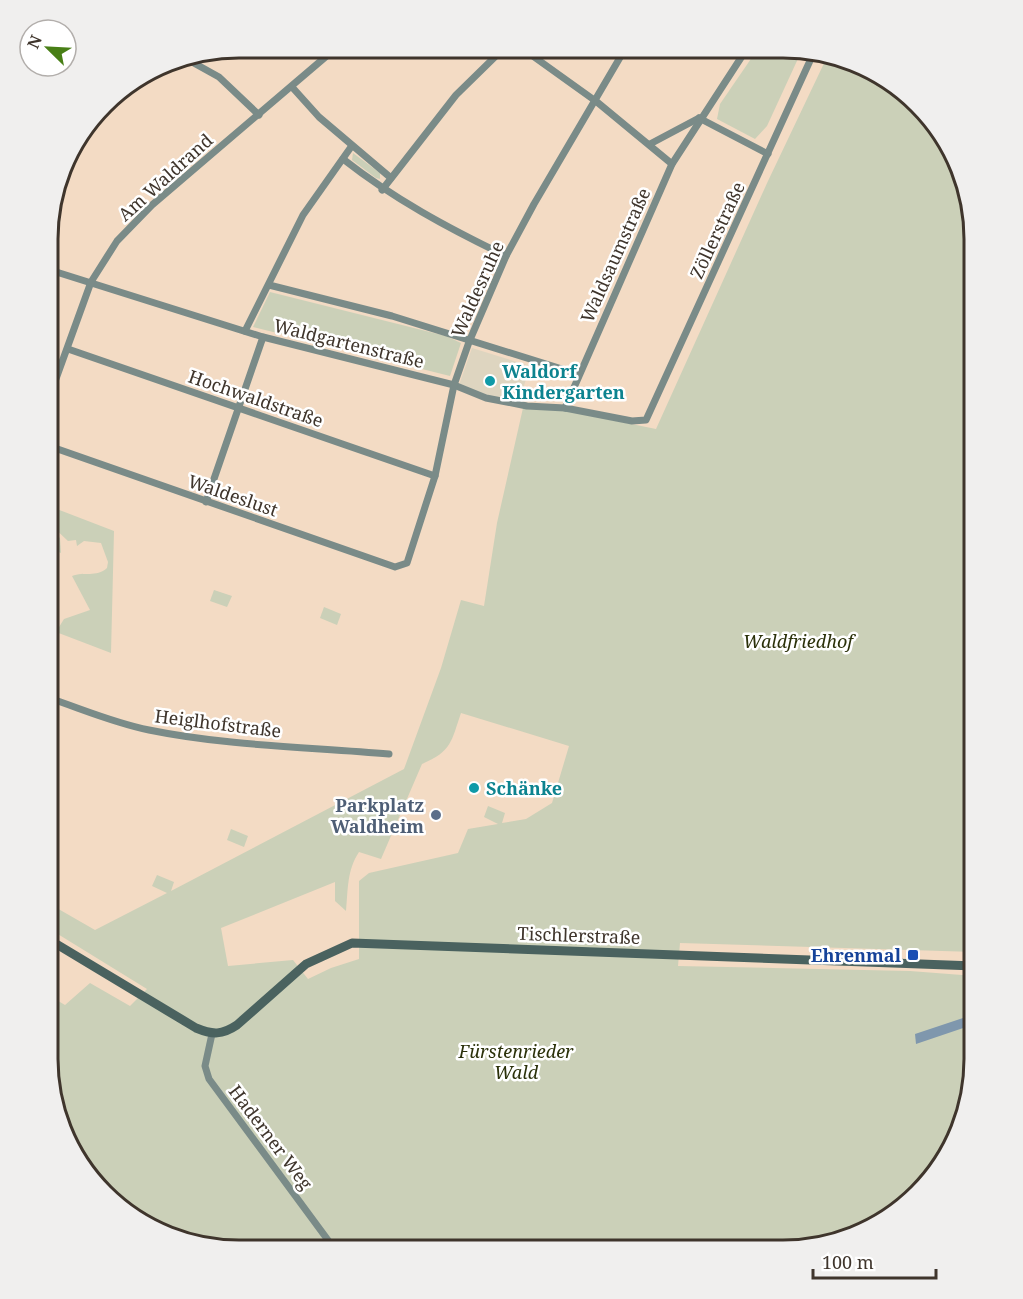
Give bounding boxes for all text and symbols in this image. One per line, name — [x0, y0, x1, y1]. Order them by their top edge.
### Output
north arrow — [18, 18, 78, 78]
text: N — [22, 31, 47, 52]
street label: Am Waldrand — [113, 128, 217, 226]
street label: Zöllerstraße — [684, 178, 750, 282]
street label: Waldsaumstraße — [575, 184, 655, 326]
street label: Waldesruhe — [445, 237, 509, 341]
street label: Waldgartenstraße — [271, 313, 427, 373]
place label: Waldorf Kindergarten — [502, 359, 625, 404]
street label: Hochwaldstraße — [185, 364, 327, 432]
marker: Waldorf Kindergarten — [483, 374, 497, 388]
street label: Waldeslust — [185, 468, 281, 522]
park label: Waldfriedhof — [743, 629, 856, 653]
street label: Heiglhofstraße — [153, 703, 283, 743]
place label: Schänke — [486, 776, 562, 800]
marker: Schänke — [467, 781, 481, 795]
place label: Parkplatz Waldheim — [331, 793, 424, 838]
marker: Parkplatz Waldheim — [429, 808, 443, 822]
street label: Tischlerstraße — [517, 921, 641, 949]
place label: Ehrenmal — [811, 943, 902, 967]
marker: Ehrenmal — [906, 948, 920, 962]
park label: Fürstenrieder Wald — [458, 1039, 574, 1084]
street label: Haderner Weg — [224, 1080, 318, 1194]
scale bar — [813, 1242, 936, 1280]
text: 100 m — [822, 1250, 874, 1274]

